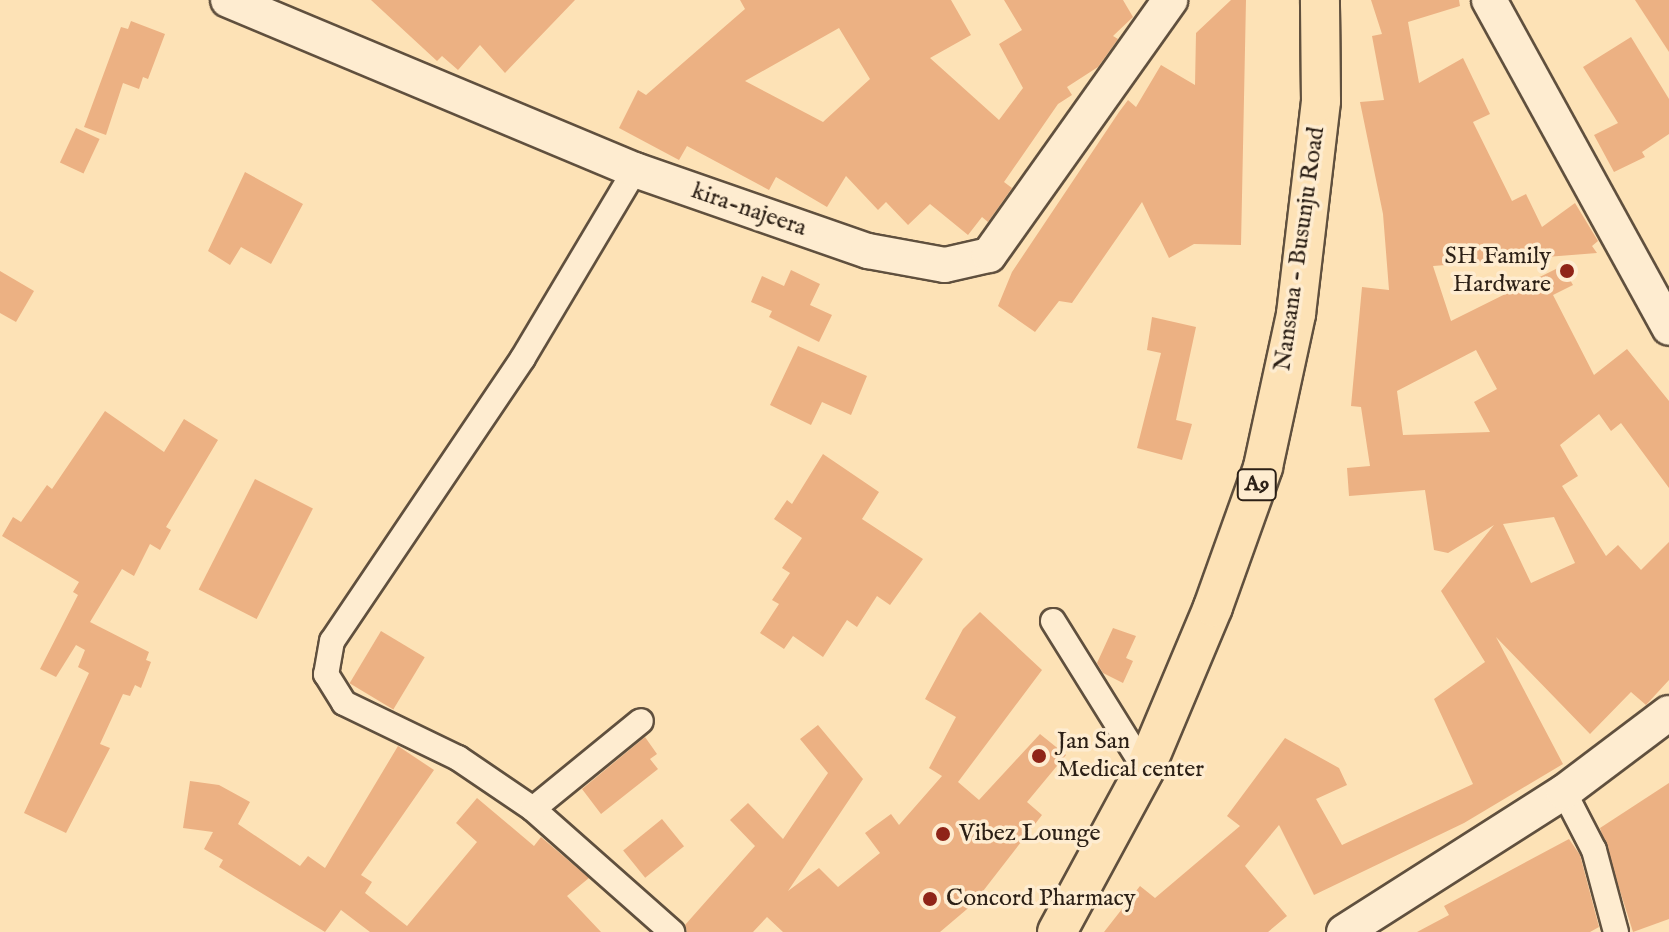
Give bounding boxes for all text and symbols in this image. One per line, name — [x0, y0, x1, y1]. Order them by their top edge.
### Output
street label: Nansana - Busunju Road — [1269, 125, 1331, 373]
street label: kira-najeera — [688, 177, 810, 243]
place label: SH Family Hardware — [1445, 243, 1551, 299]
marker: SH Family Hardware — [1558, 262, 1576, 280]
road number: A9 — [1235, 467, 1279, 503]
place label: Jan San Medical center — [1057, 728, 1204, 784]
marker: Jan San Medical center — [1028, 745, 1050, 767]
place label: Vibez Lounge — [959, 820, 1101, 848]
marker: Vibez Lounge — [934, 825, 952, 843]
place label: Concord Pharmacy — [946, 885, 1136, 913]
marker: Concord Pharmacy — [921, 890, 939, 908]

